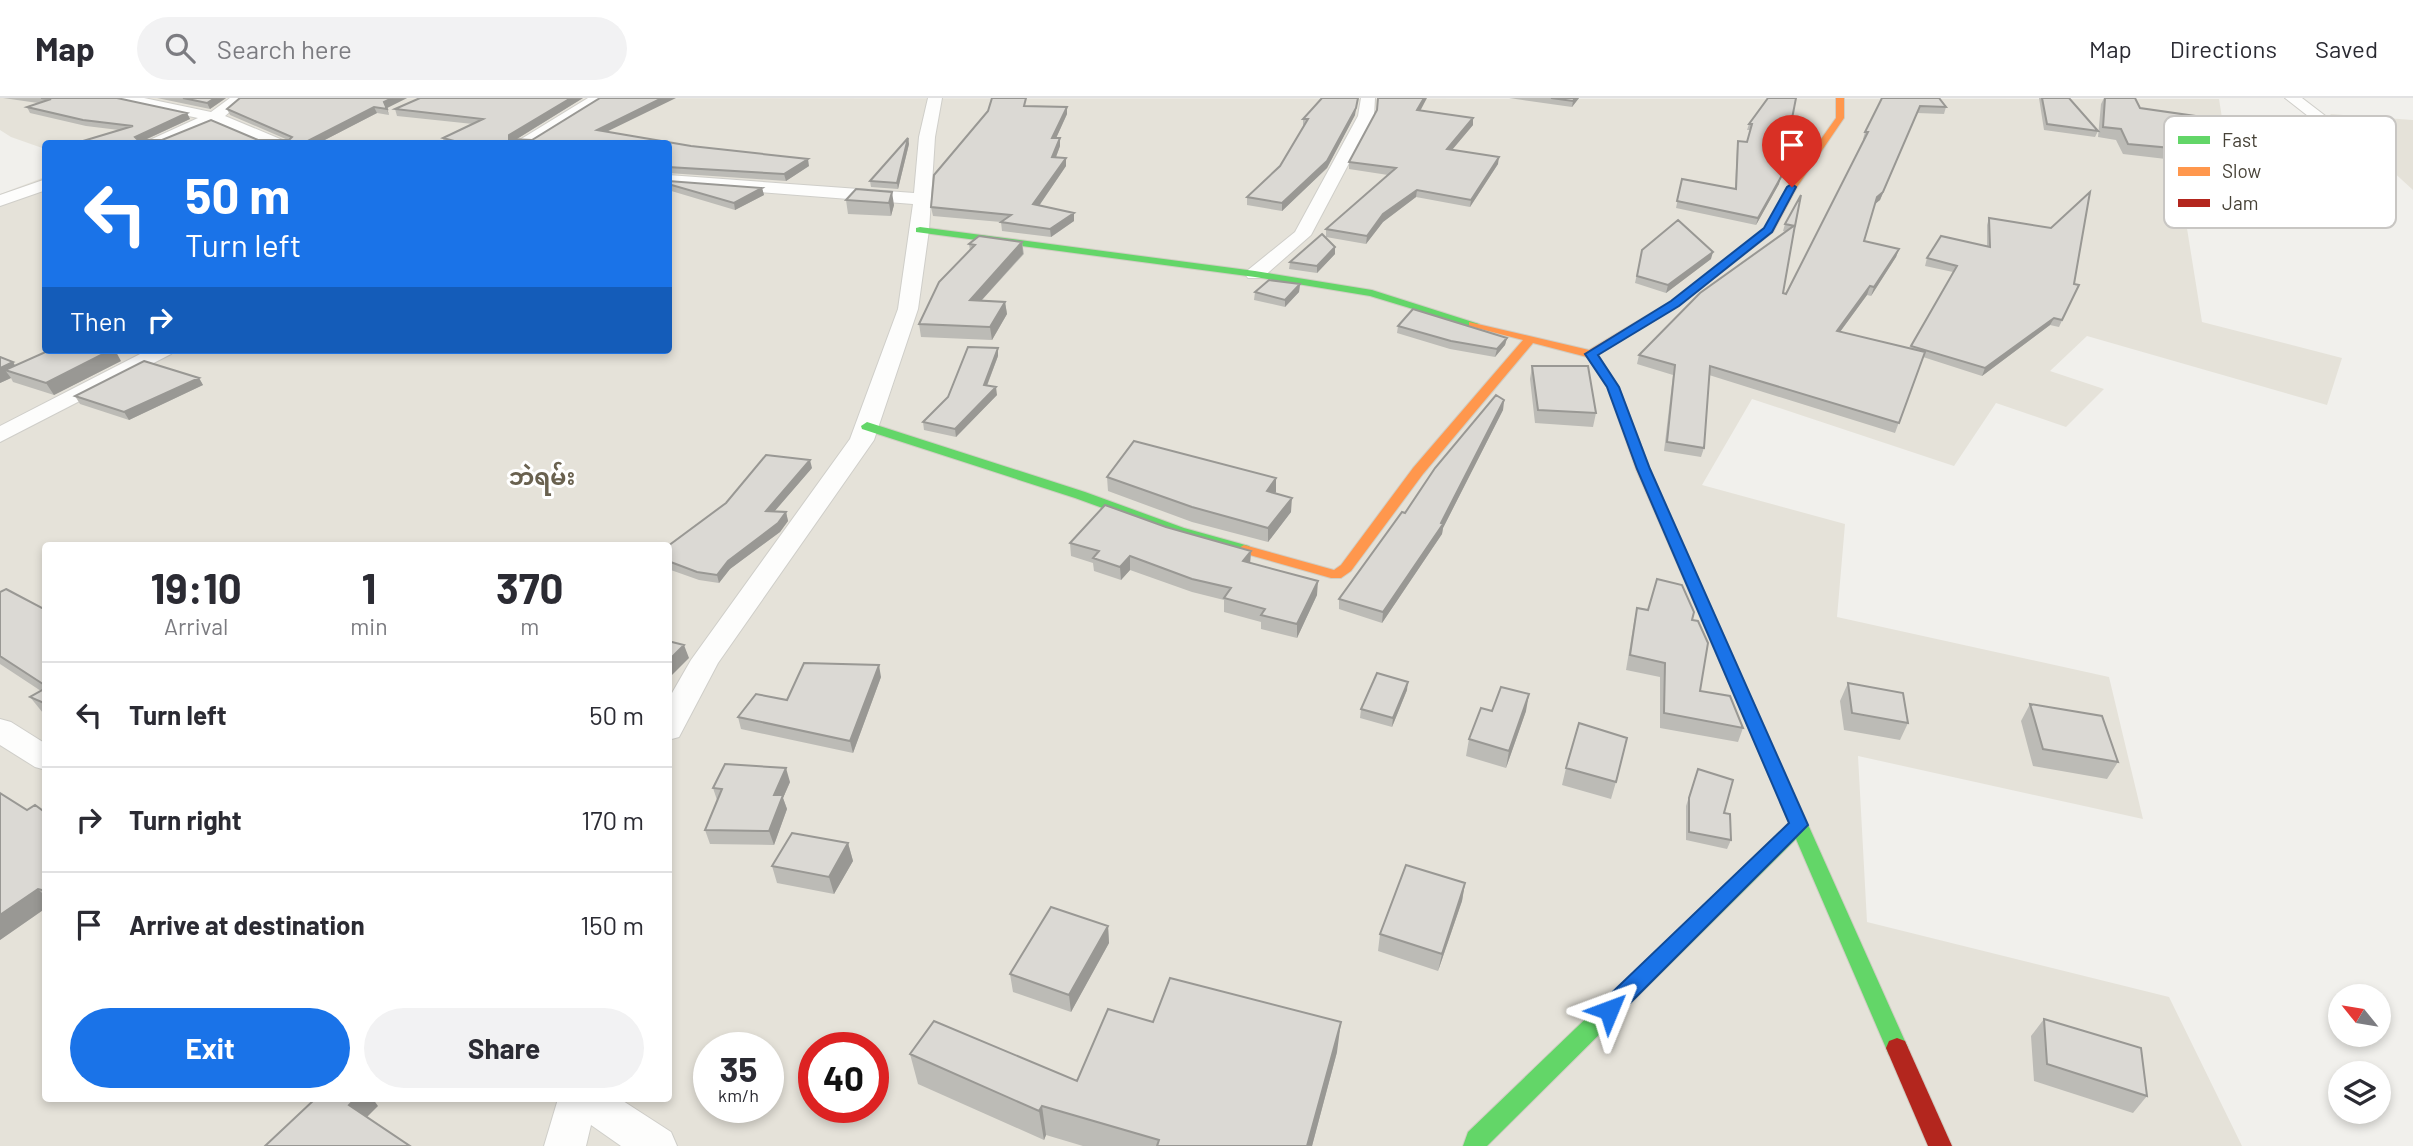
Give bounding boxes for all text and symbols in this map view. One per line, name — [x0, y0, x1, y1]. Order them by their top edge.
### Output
search box — [137, 17, 627, 80]
text: Map — [35, 28, 95, 68]
icon: search — [161, 29, 199, 67]
text: Search here — [217, 33, 352, 64]
text: Map — [2089, 34, 2132, 63]
text: Directions — [2170, 34, 2277, 63]
text: Saved — [2315, 34, 2378, 63]
pin — [1762, 115, 1822, 187]
legend — [2164, 116, 2396, 228]
icon: arrive — [1773, 126, 1811, 164]
text: Fast — [2222, 128, 2258, 151]
text: Slow — [2222, 159, 2261, 182]
text: 50 m — [185, 165, 290, 224]
icon: left — [70, 168, 161, 259]
text: Jam — [2222, 191, 2258, 214]
text: Turn left — [185, 225, 302, 263]
icon: right — [141, 301, 179, 339]
text: Then — [70, 305, 127, 336]
district label: ဘဲရမ်း — [509, 461, 575, 496]
text: 19:10 — [150, 562, 242, 612]
text: 1 — [361, 562, 376, 612]
text: 370 — [496, 562, 563, 612]
text: Arrival — [164, 612, 228, 640]
text: min — [350, 612, 388, 640]
text: m — [520, 612, 539, 640]
icon: left — [70, 696, 108, 734]
text: Turn left — [129, 699, 227, 730]
text: 50 m — [589, 699, 644, 730]
icon: right — [70, 801, 108, 839]
text: Turn right — [129, 804, 242, 835]
text: 170 m — [581, 804, 644, 835]
icon: arrive — [70, 906, 108, 944]
text: Arrive at destination — [129, 909, 365, 940]
text: 150 m — [580, 909, 644, 940]
position arrow — [1572, 973, 1646, 1047]
north arrow — [2328, 984, 2390, 1046]
map controls — [2328, 984, 2391, 1124]
button: Exit — [70, 1008, 350, 1088]
button: Share — [364, 1008, 644, 1088]
speed limit sign: 40 — [798, 1032, 889, 1123]
text: 35 — [720, 1047, 757, 1089]
button: layers — [2328, 1061, 2391, 1124]
text: km/h — [718, 1084, 759, 1106]

